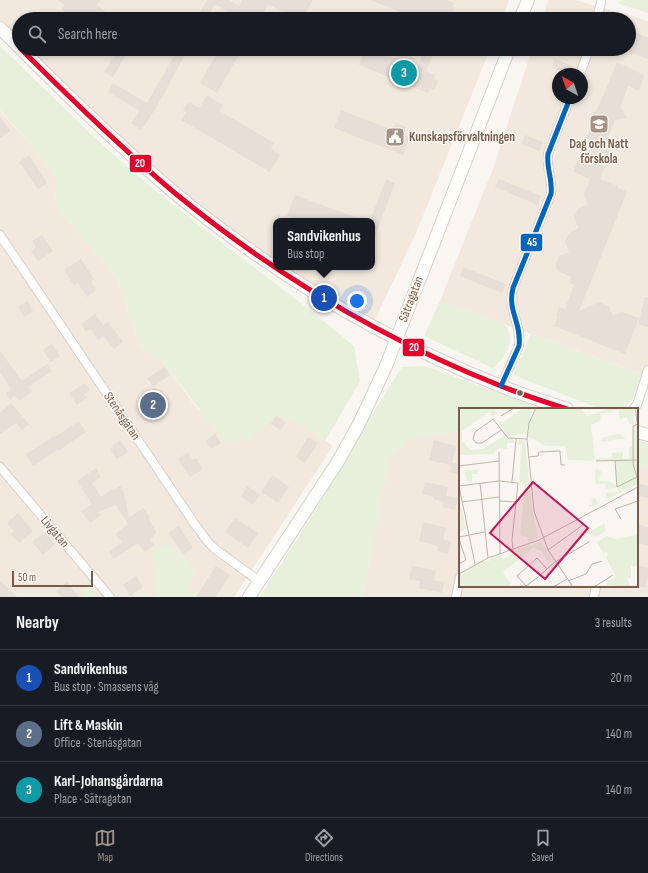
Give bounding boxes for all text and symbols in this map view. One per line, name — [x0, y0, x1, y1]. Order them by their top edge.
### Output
search box — [12, 12, 636, 56]
icon: search — [26, 23, 48, 45]
text: Search here — [58, 25, 118, 44]
pin: 3 — [391, 58, 417, 88]
north arrow — [552, 68, 588, 104]
school or university icon: Dag och Natt förskola — [588, 113, 610, 135]
public building icon: Kunskapsförvaltningen — [384, 126, 406, 148]
place label: Kunskapsförvaltningen — [409, 129, 515, 145]
place label: Dag och Natt förskola — [569, 136, 629, 167]
line badge: 20 — [129, 154, 152, 173]
text: 20 — [135, 157, 145, 170]
popup — [273, 218, 375, 270]
text: Sandvikenhus — [287, 227, 361, 246]
line badge: 45 — [520, 233, 543, 252]
text: 45 — [527, 236, 537, 249]
text: Bus stop — [287, 246, 324, 262]
street label: Sätragatan — [395, 274, 427, 324]
pin: 1 — [311, 283, 337, 313]
your location — [347, 291, 367, 311]
line badge: 20 — [402, 338, 425, 357]
text: 20 — [409, 341, 419, 354]
unlabelled marker — [515, 388, 525, 398]
street label: Stenåsgatan — [100, 389, 144, 443]
pin: 2 — [140, 390, 166, 420]
inset map — [459, 408, 638, 587]
street label: Livgatan — [37, 513, 73, 551]
scale bar — [12, 569, 93, 588]
text: 50 m — [18, 571, 36, 584]
text: Nearby — [16, 613, 59, 633]
text: 3 results — [595, 615, 632, 631]
text: Sandvikenhus — [54, 660, 128, 679]
text: 1 — [26, 670, 32, 686]
text: 20 m — [610, 670, 632, 686]
text: Bus stop · Smassens väg — [54, 679, 159, 695]
text: Lift & Maskin — [54, 716, 123, 735]
text: 2 — [26, 726, 32, 742]
text: 140 m — [606, 726, 632, 742]
text: Office · Stenåsgatan — [54, 735, 142, 751]
text: Karl-Johansgårdarna — [54, 772, 163, 791]
text: 3 — [26, 782, 32, 798]
text: 140 m — [606, 782, 632, 798]
text: Place · Sätragatan — [54, 791, 132, 807]
tab: Map — [94, 827, 116, 864]
tab: Directions — [305, 827, 343, 864]
tab: Saved — [532, 827, 554, 864]

